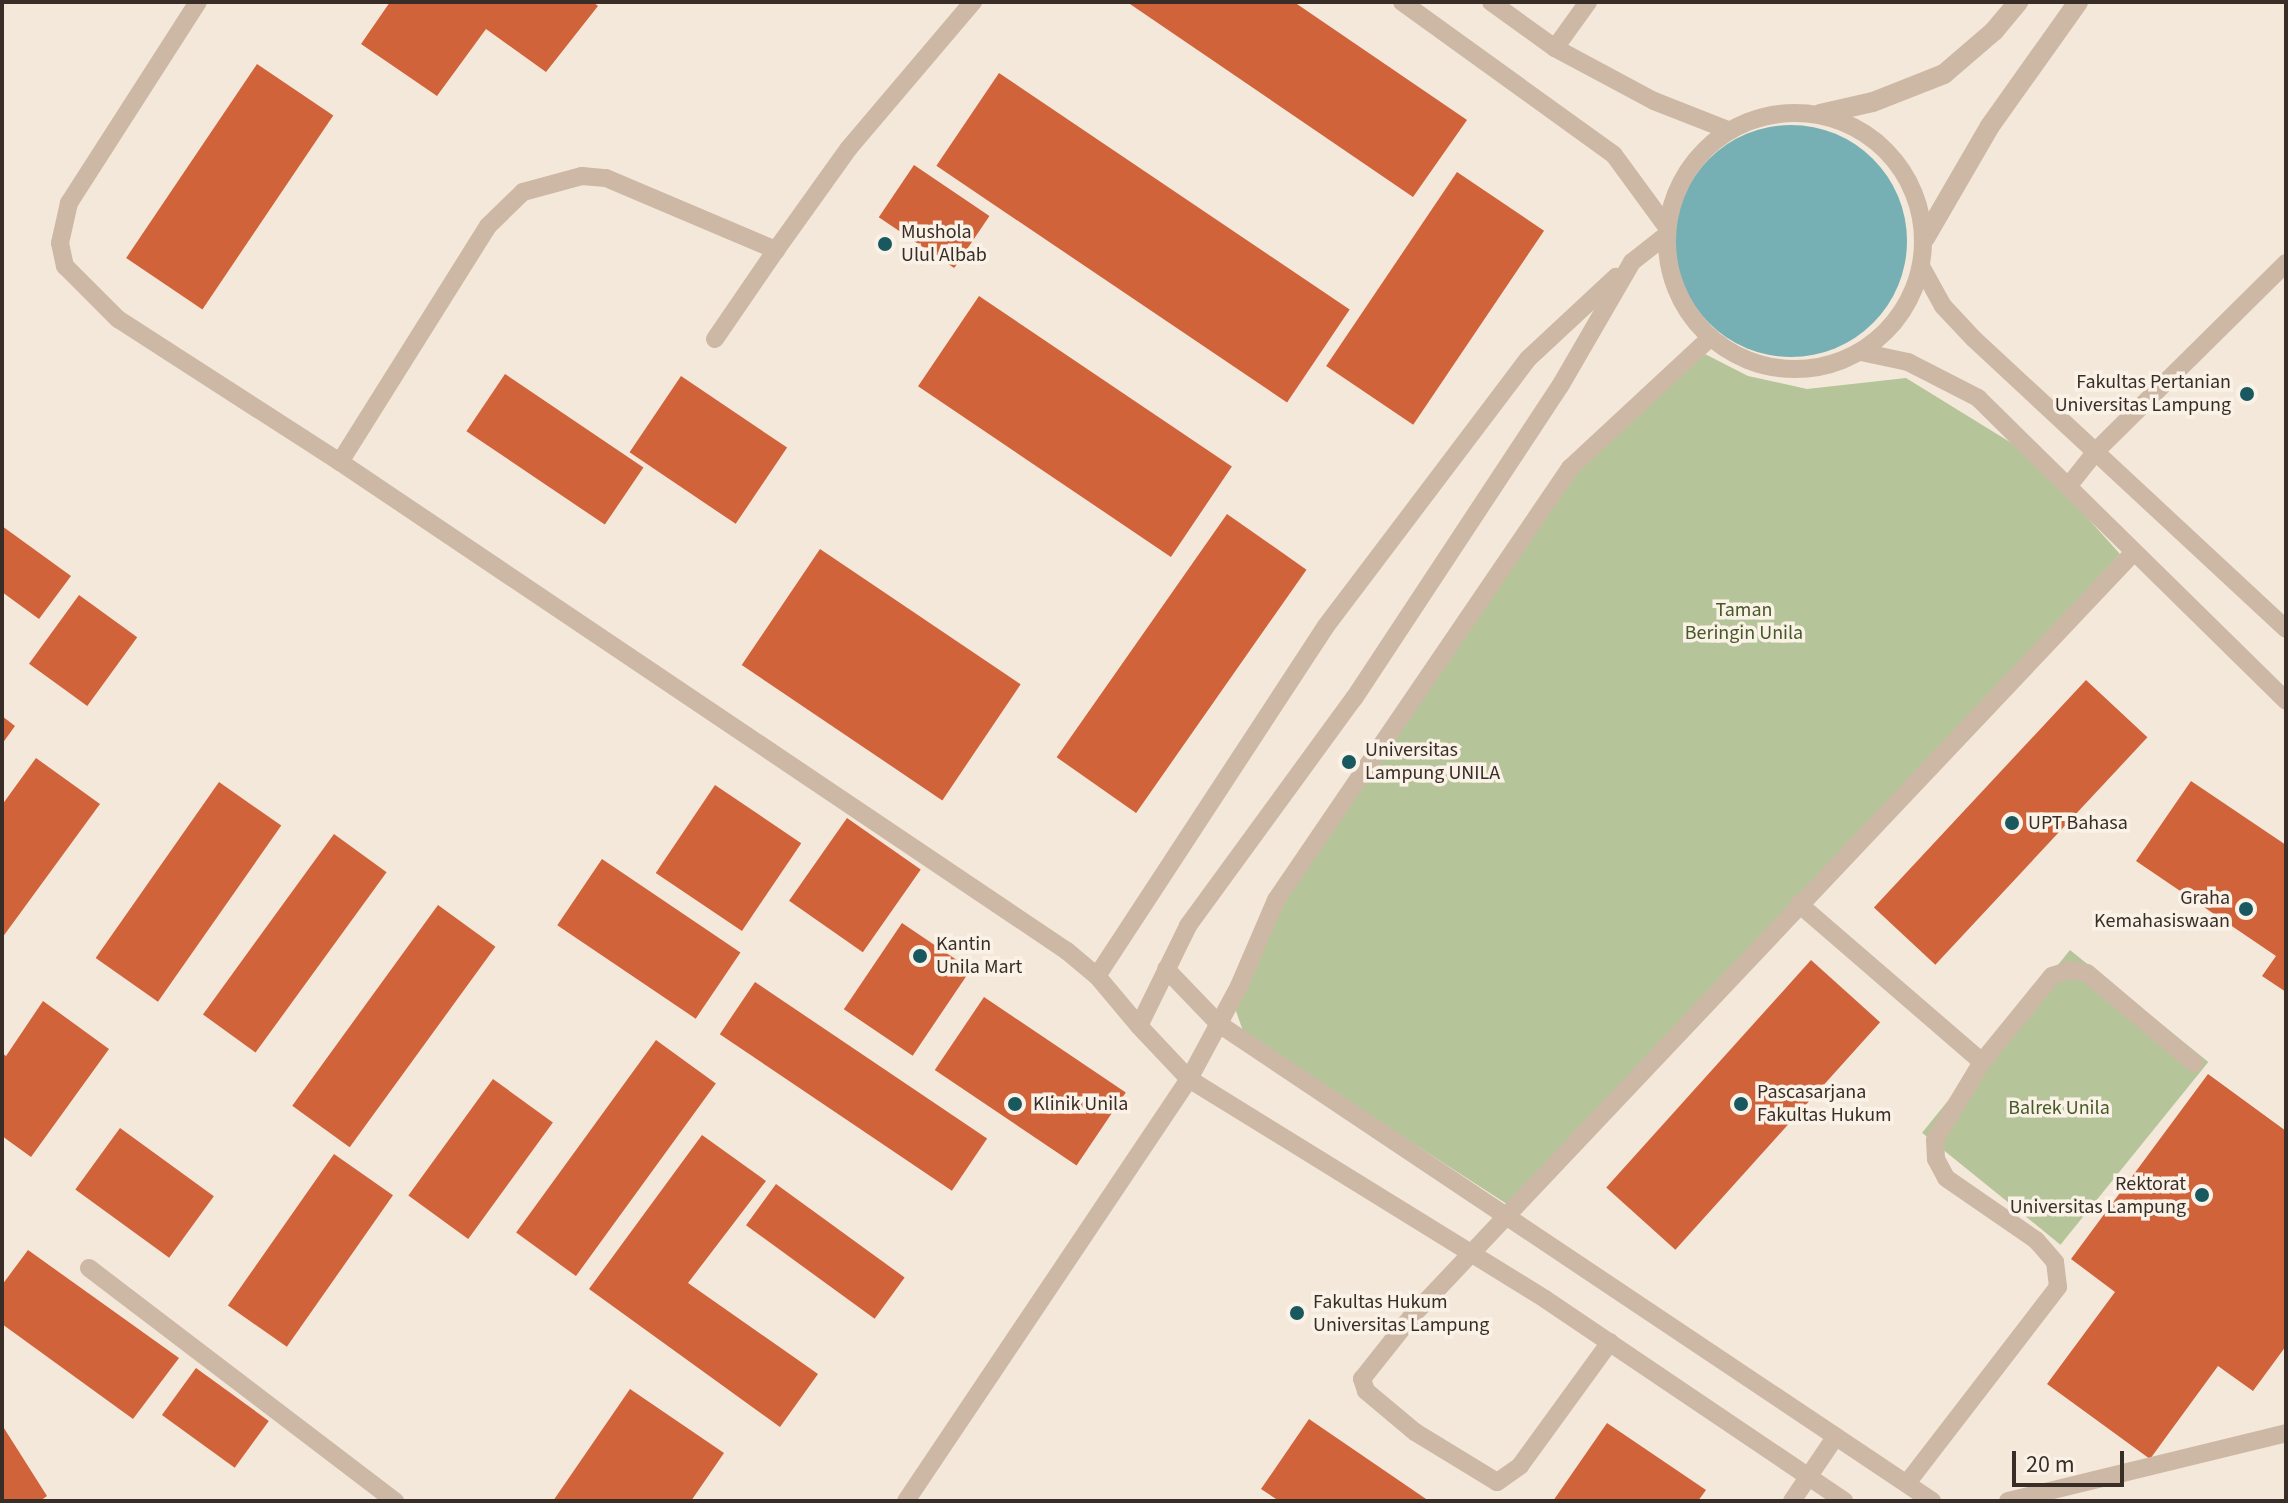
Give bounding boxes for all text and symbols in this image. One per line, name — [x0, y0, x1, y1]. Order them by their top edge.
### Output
place label: Mushola Ulul Albab — [901, 220, 987, 267]
marker: Mushola Ulul Albab — [876, 235, 894, 253]
place label: Fakultas Pertanian Universitas Lampung — [2055, 370, 2231, 417]
marker: Fakultas Pertanian Universitas Lampung — [2238, 385, 2256, 403]
park label: Taman Beringin Unila — [1685, 598, 1803, 645]
place label: Universitas Lampung UNILA — [1365, 738, 1500, 785]
marker: Universitas Lampung UNILA — [1340, 753, 1358, 771]
place label: UPT Bahasa — [2028, 811, 2128, 835]
marker: UPT Bahasa — [2003, 814, 2021, 832]
place label: Graha Kemahasiswaan — [2094, 886, 2230, 933]
marker: Graha Kemahasiswaan — [2237, 900, 2255, 918]
place label: Kantin Unila Mart — [936, 932, 1022, 979]
marker: Kantin Unila Mart — [911, 947, 929, 965]
place label: Pascasarjana Fakultas Hukum — [1757, 1080, 1892, 1127]
place label: Klinik Unila — [1033, 1092, 1128, 1116]
marker: Klinik Unila — [1004, 1093, 1026, 1115]
marker: Pascasarjana Fakultas Hukum — [1732, 1095, 1750, 1113]
park label: Balrek Unila — [2008, 1096, 2110, 1120]
place label: Rektorat Universitas Lampung — [2010, 1172, 2186, 1219]
marker: Rektorat Universitas Lampung — [2193, 1186, 2211, 1204]
place label: Fakultas Hukum Universitas Lampung — [1313, 1290, 1489, 1337]
marker: Fakultas Hukum Universitas Lampung — [1288, 1304, 1306, 1322]
scale bar — [2016, 1435, 2128, 1485]
text: 20 m — [2026, 1447, 2075, 1482]

